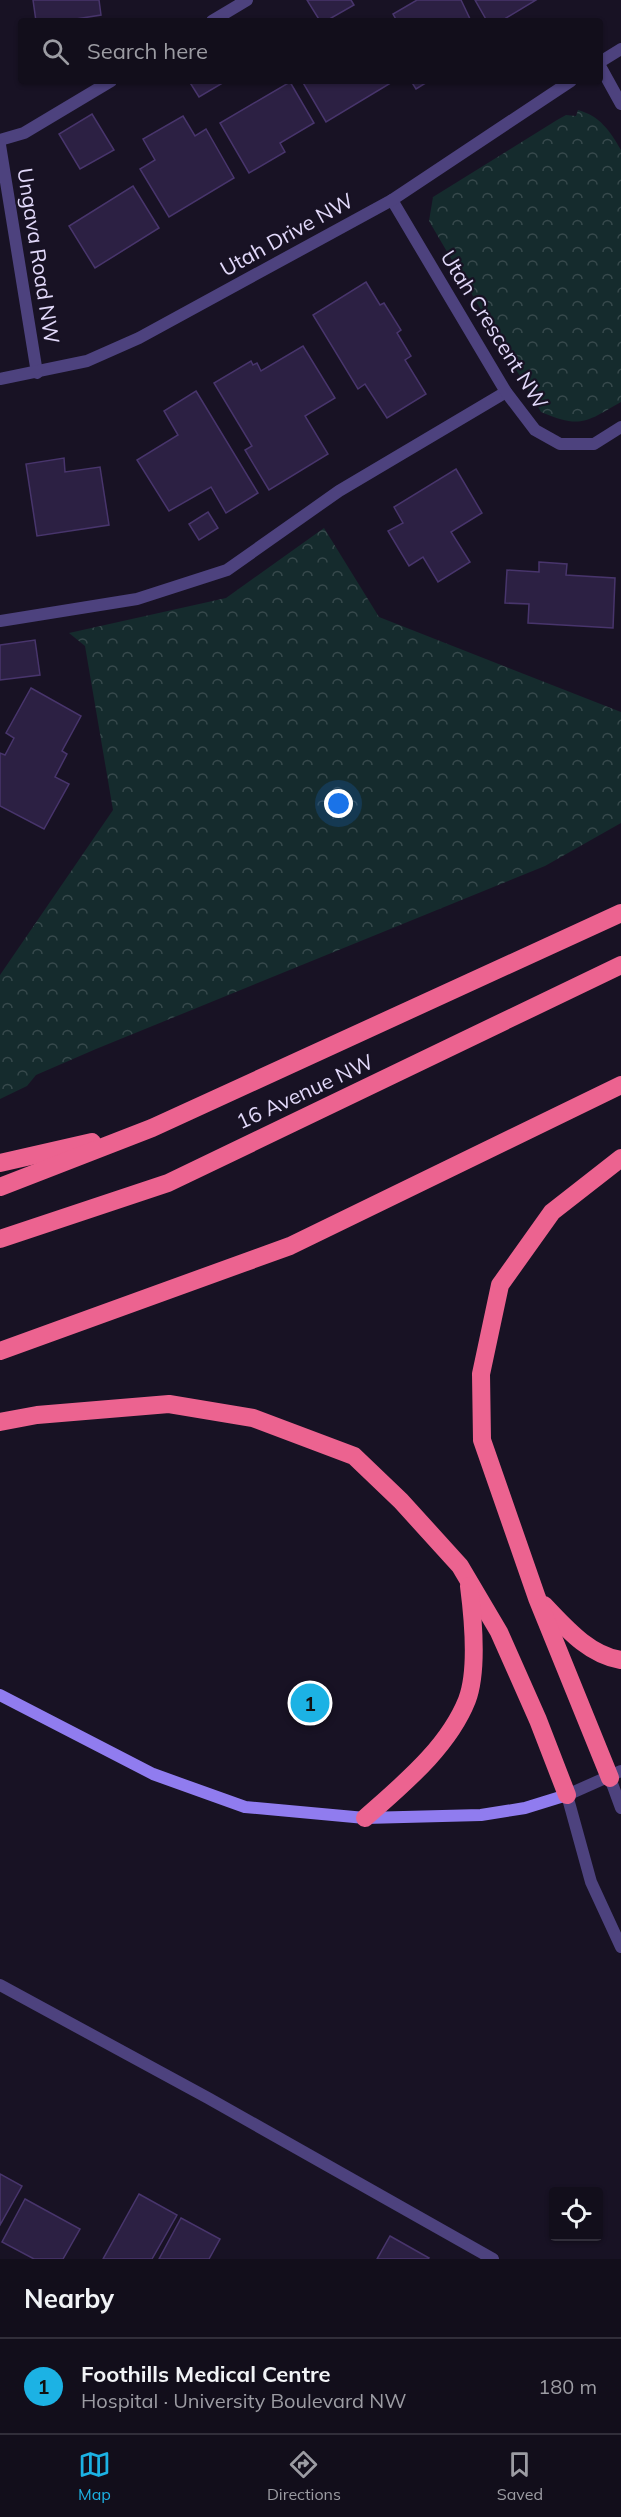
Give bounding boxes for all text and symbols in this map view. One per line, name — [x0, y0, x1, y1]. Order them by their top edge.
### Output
search box — [18, 18, 603, 84]
icon: search — [39, 35, 72, 68]
text: Search here — [87, 37, 208, 65]
street label: Ungava Road NW — [12, 166, 66, 346]
street label: Utah Drive NW — [215, 187, 358, 281]
street label: Utah Crescent NW — [435, 245, 554, 414]
your location — [324, 789, 353, 818]
street label: 16 Avenue NW — [232, 1048, 377, 1134]
pin: 1 — [290, 1680, 330, 1726]
map controls — [549, 2187, 603, 2241]
button: locate — [549, 2187, 603, 2241]
text: Nearby — [24, 2282, 114, 2315]
text: Foothills Medical Centre — [81, 2360, 331, 2388]
text: 1 — [38, 2374, 50, 2399]
text: 180 m — [538, 2374, 597, 2399]
text: Hospital · University Boulevard NW — [81, 2388, 407, 2413]
tab: Map — [78, 2448, 111, 2504]
tab: Directions — [267, 2448, 341, 2504]
tab: Saved — [497, 2448, 543, 2504]

